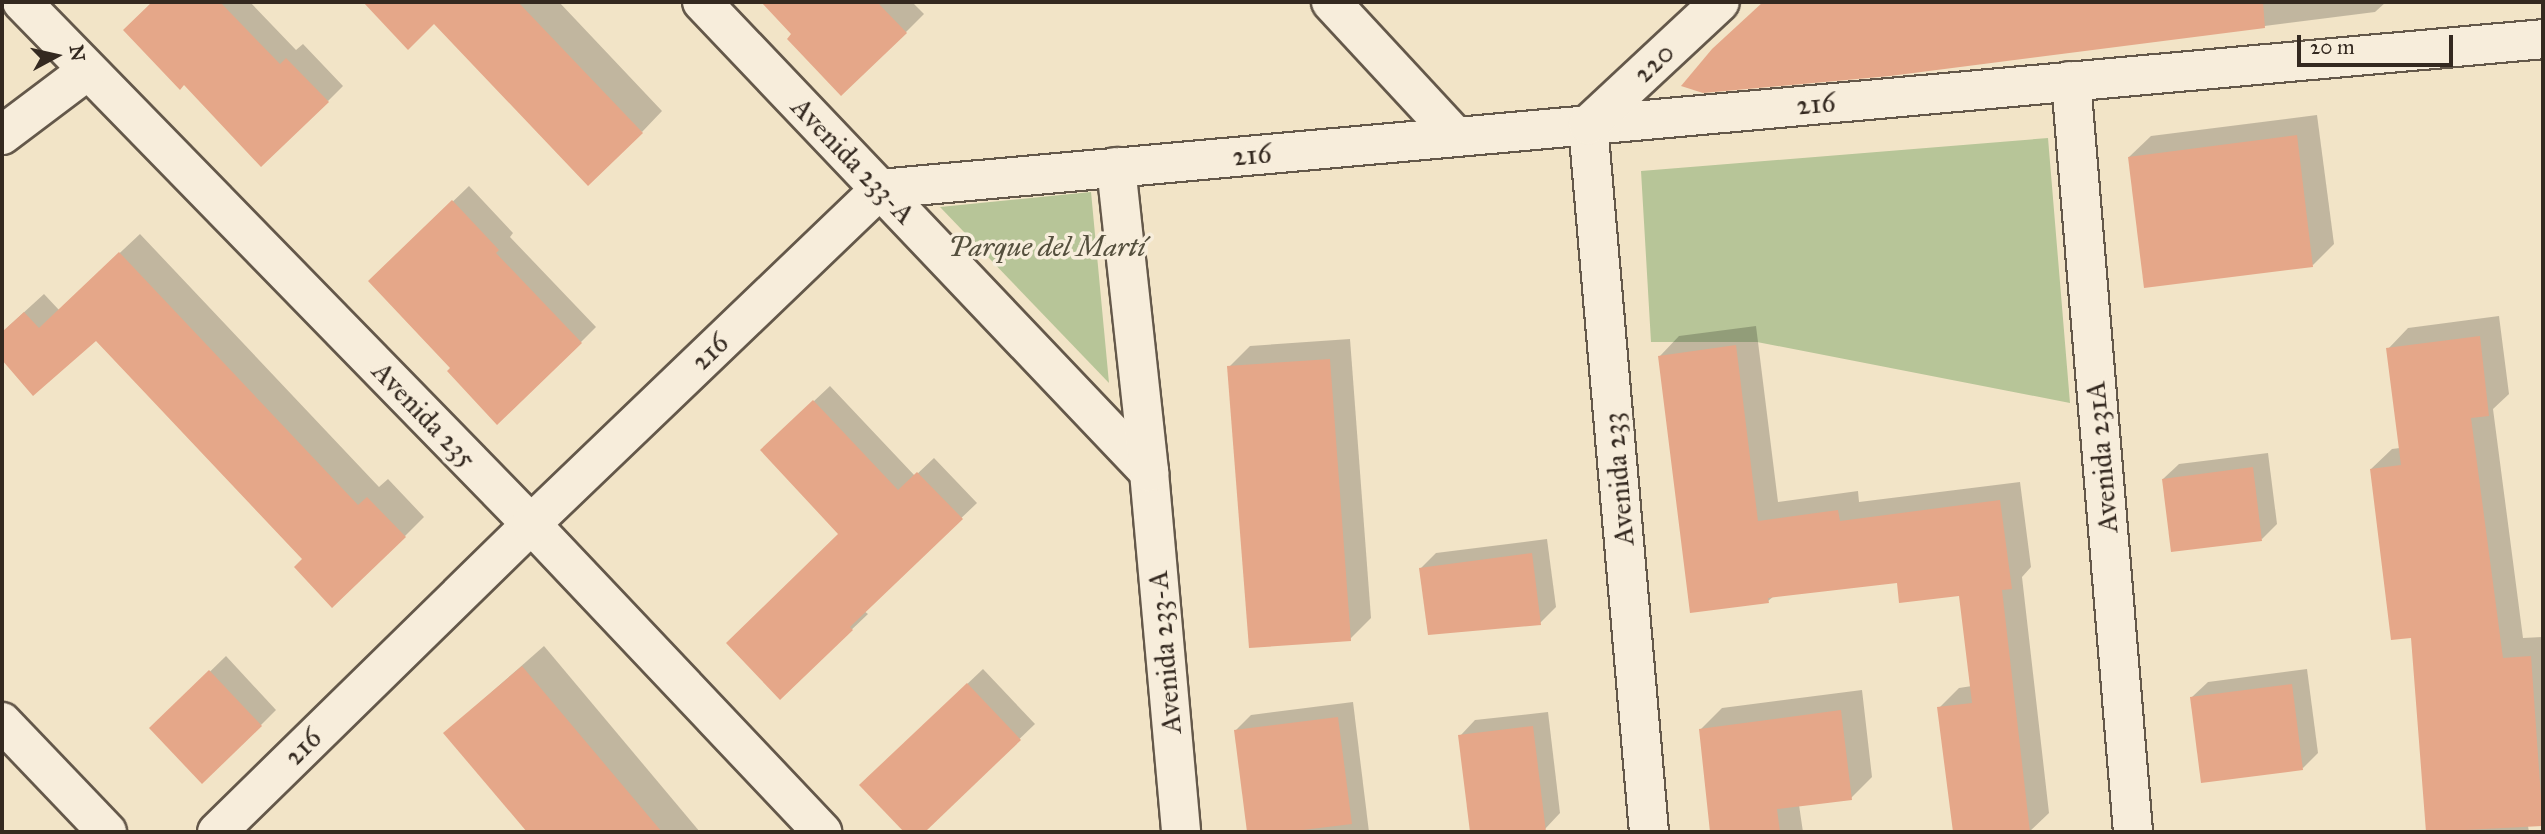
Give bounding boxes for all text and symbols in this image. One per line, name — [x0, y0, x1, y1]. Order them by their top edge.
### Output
north arrow — [21, 21, 91, 91]
scale bar — [2300, 21, 2456, 65]
text: 20 m — [2310, 34, 2355, 60]
street label: 220 — [1627, 36, 1681, 90]
text: N — [65, 43, 90, 63]
street label: 216 — [1795, 86, 1837, 122]
street label: Avenida 233-A — [784, 90, 922, 232]
street label: 216 — [1231, 137, 1273, 173]
park label: Parque del Martí — [948, 230, 1146, 264]
street label: 216 — [684, 326, 736, 378]
street label: Avenida 235 — [365, 355, 483, 475]
street label: Avenida 231A — [2079, 380, 2125, 534]
street label: Avenida 233 — [1596, 411, 1642, 547]
street label: Avenida 233-A — [1141, 569, 1189, 735]
street label: 216 — [277, 721, 329, 773]

